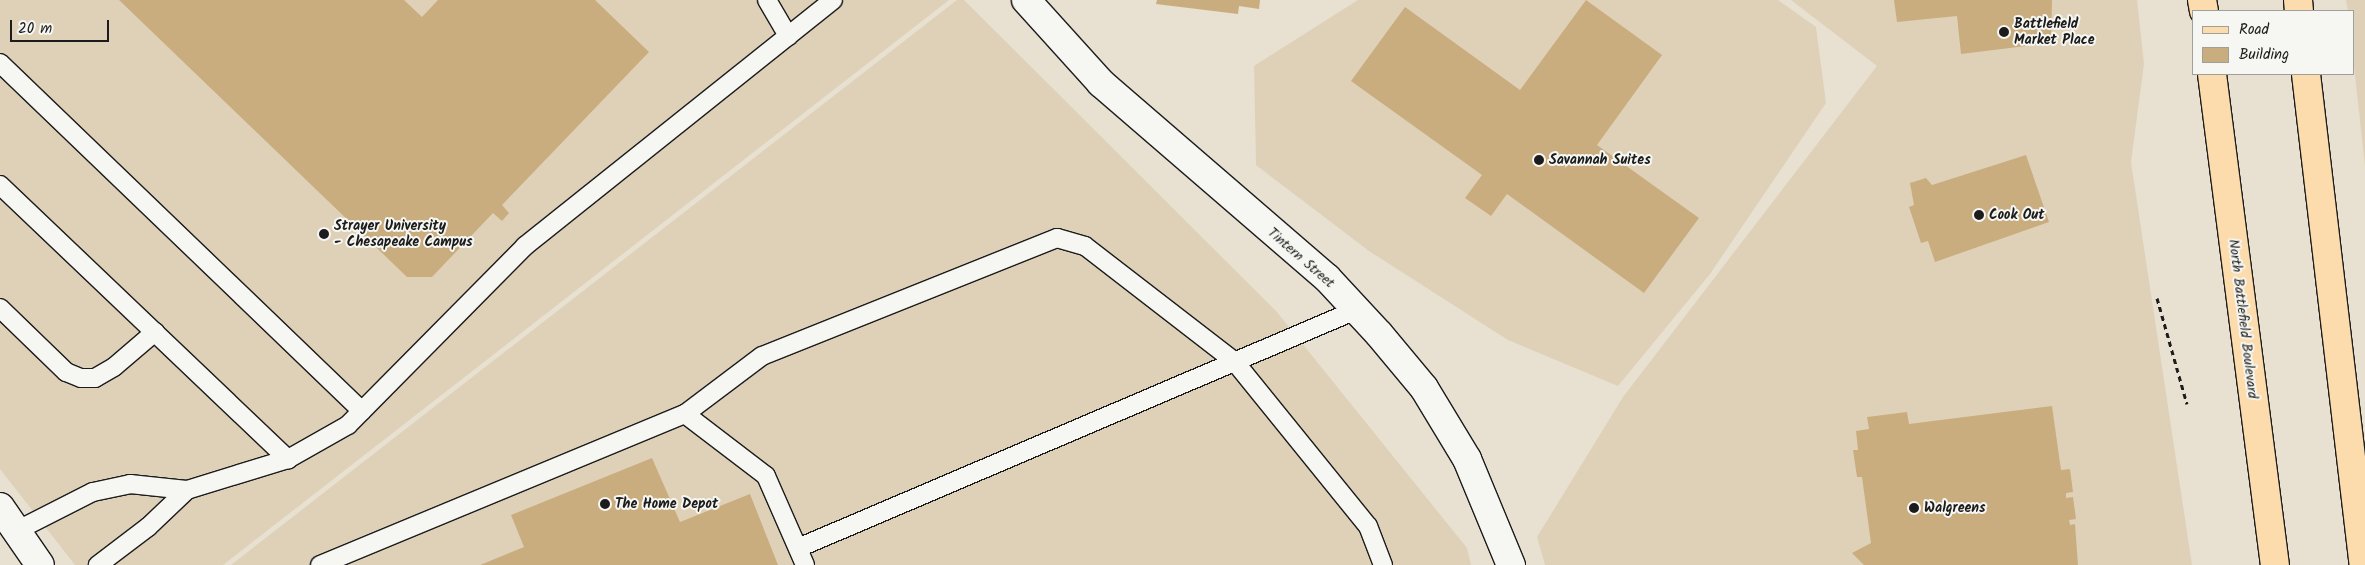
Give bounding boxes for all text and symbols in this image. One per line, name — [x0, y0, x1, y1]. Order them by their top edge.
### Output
scale bar — [12, 10, 111, 42]
legend — [2192, 10, 2355, 75]
place label: Battlefield Market Place — [2014, 16, 2094, 48]
text: 20 m — [18, 17, 52, 41]
text: Road — [2239, 18, 2269, 42]
marker: Battlefield Market Place — [1998, 26, 2010, 38]
text: Building — [2239, 43, 2289, 67]
place label: Savannah Suites — [1549, 152, 1651, 168]
marker: Savannah Suites — [1533, 154, 1545, 166]
place label: Cook Out — [1989, 207, 2044, 223]
marker: Cook Out — [1973, 209, 1985, 221]
place label: Strayer University - Chesapeake Campus — [334, 218, 473, 250]
street label: Tintern Street — [1264, 224, 1338, 292]
marker: Strayer University - Chesapeake Campus — [318, 228, 330, 240]
street label: North Battlefield Boulevard — [2225, 238, 2261, 400]
place label: The Home Depot — [615, 496, 718, 512]
marker: The Home Depot — [599, 498, 611, 510]
place label: Walgreens — [1924, 500, 1986, 516]
marker: Walgreens — [1908, 502, 1920, 514]

